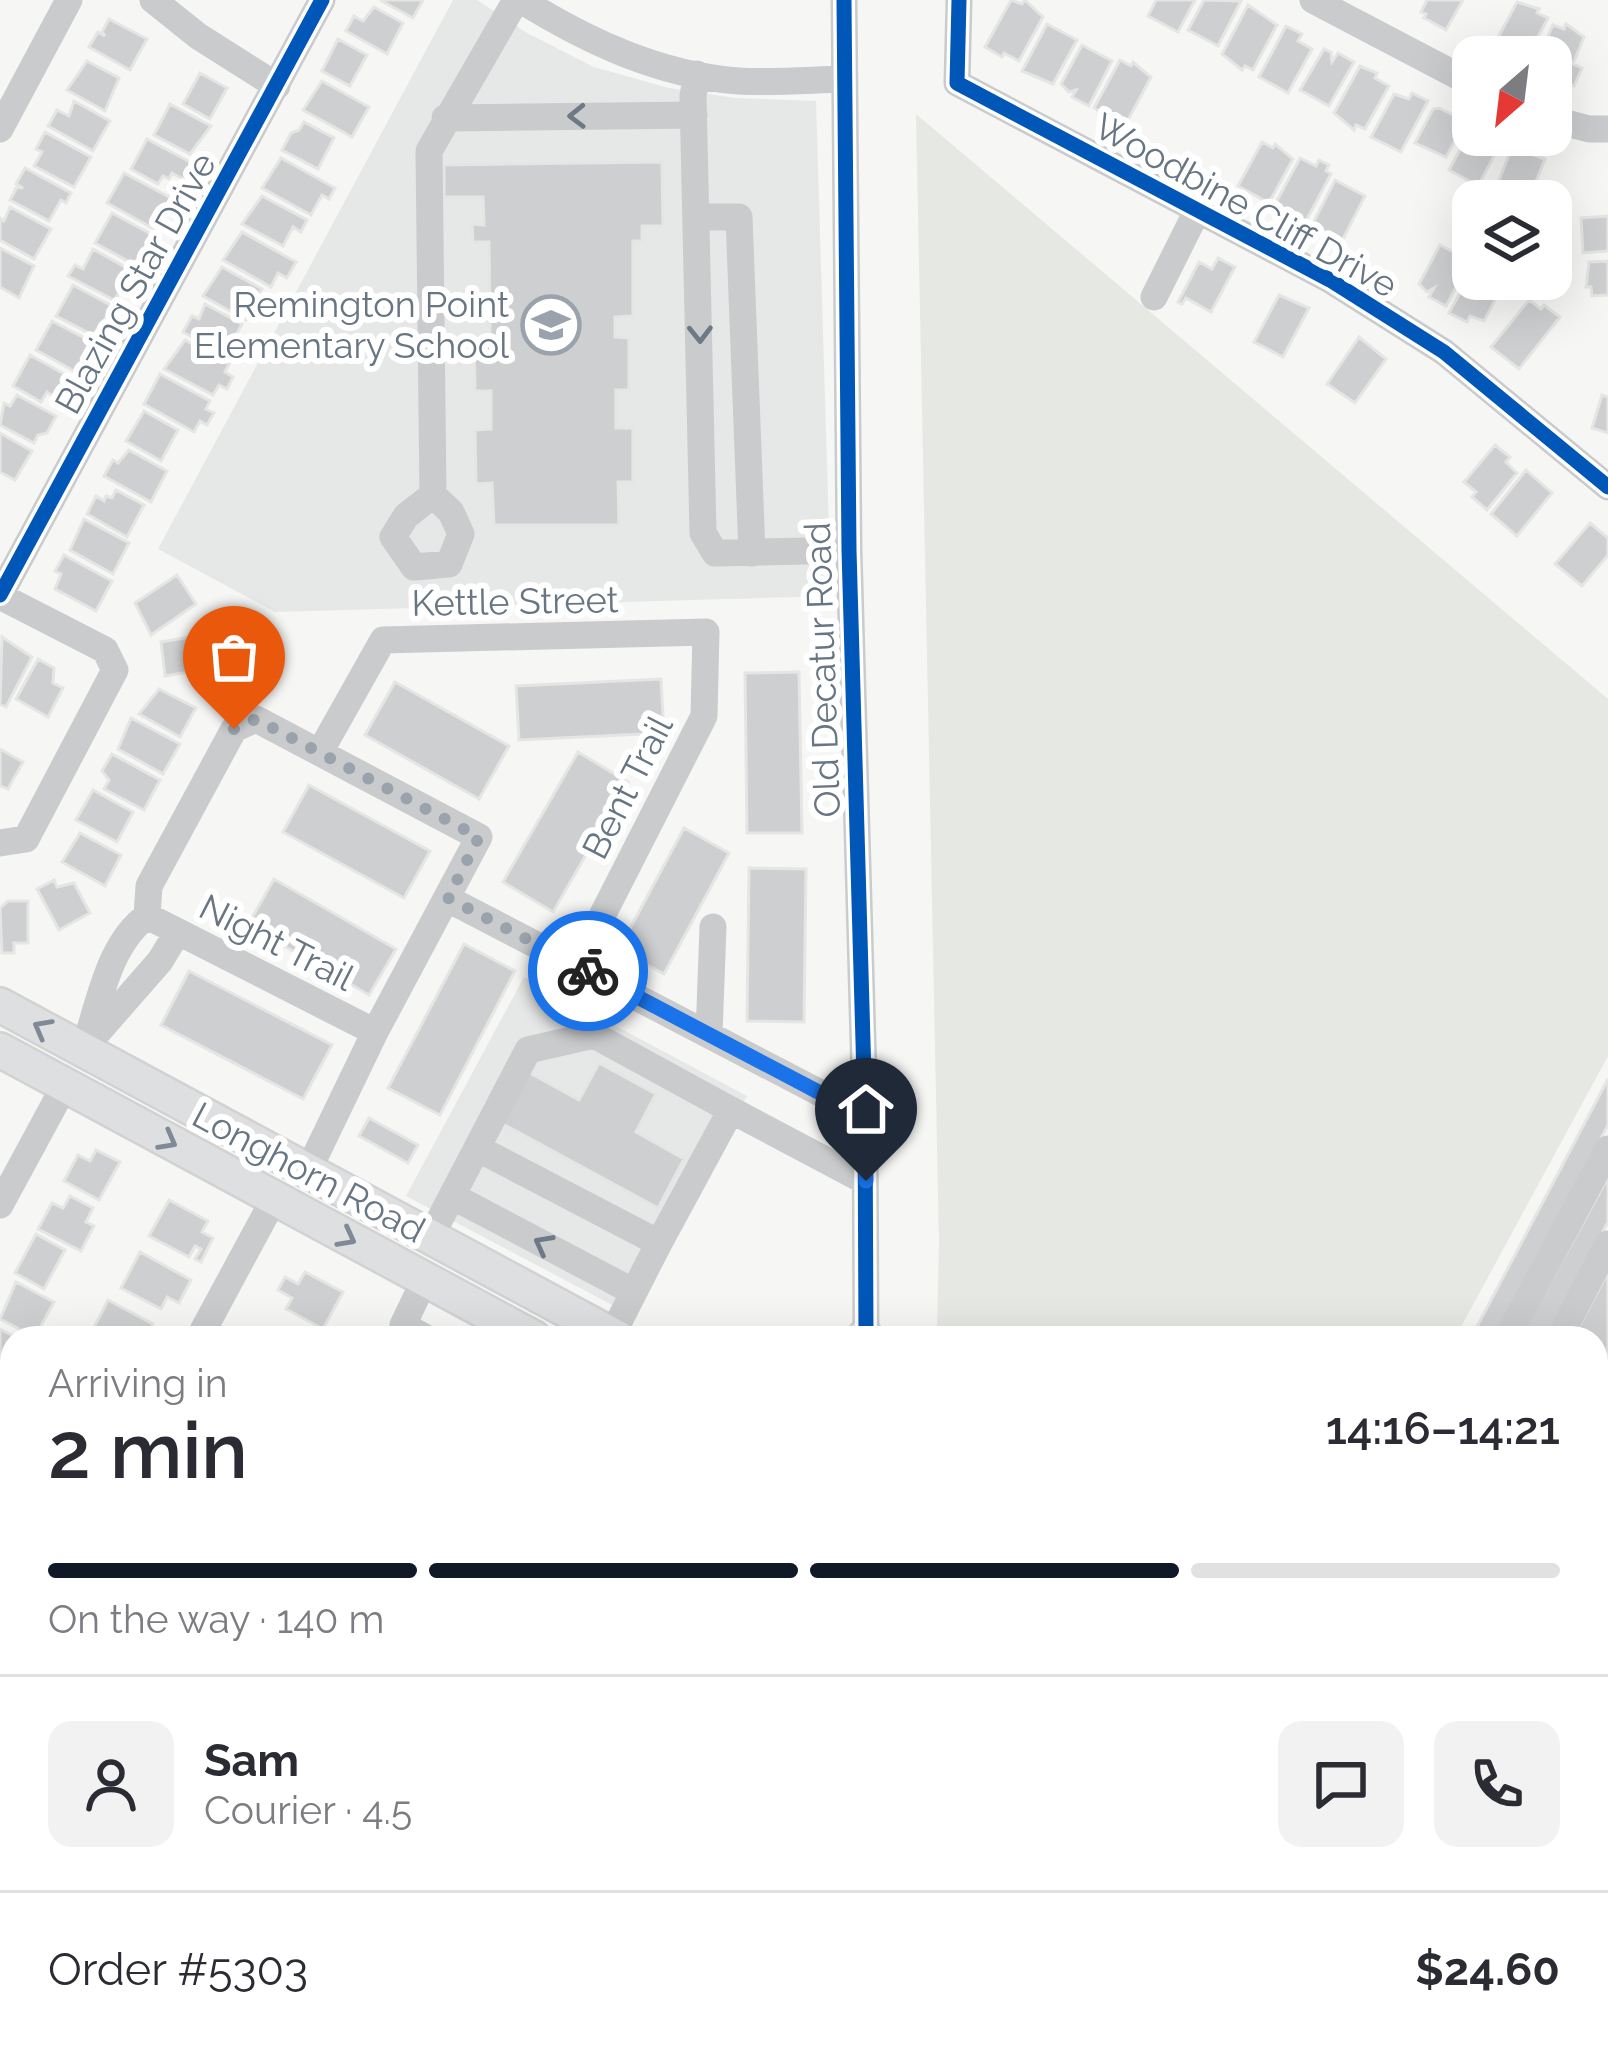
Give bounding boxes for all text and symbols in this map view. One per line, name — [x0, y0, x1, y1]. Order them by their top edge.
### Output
north arrow — [1452, 36, 1572, 156]
map controls — [1452, 36, 1572, 300]
one-way arrow — [567, 103, 586, 129]
street label: Woodbine Cliff Drive — [1087, 104, 1405, 306]
street label: Blazing Star Drive — [46, 145, 224, 421]
button: layers — [1452, 180, 1572, 300]
place label: Remington Point Elementary School — [194, 283, 509, 366]
school or university icon: Remington Point Elementary School — [520, 294, 582, 356]
one-way arrow — [686, 325, 712, 344]
street label: Old Decatur Road — [796, 522, 848, 818]
street label: Kettle Street — [411, 578, 619, 624]
pin — [183, 606, 285, 729]
icon: bag — [201, 624, 267, 690]
street label: Bent Trail — [573, 708, 681, 865]
street label: Night Trail — [193, 885, 361, 999]
courier — [528, 911, 648, 1031]
icon: bike — [555, 938, 621, 1004]
one-way arrow — [33, 1019, 54, 1042]
pin — [815, 1058, 917, 1181]
icon: home — [833, 1076, 899, 1142]
street label: Longhorn Road — [186, 1093, 432, 1251]
one-way arrow — [155, 1127, 176, 1150]
one-way arrow — [335, 1224, 356, 1247]
one-way arrow — [534, 1234, 555, 1258]
text: Arriving in — [48, 1360, 228, 1406]
text: 14:16–14:21 — [1326, 1402, 1560, 1455]
text: 2 min — [48, 1405, 248, 1496]
text: On the way · 140 m — [48, 1596, 384, 1642]
button: person — [48, 1721, 174, 1847]
button: chat — [1278, 1721, 1404, 1847]
button: phone — [1434, 1721, 1560, 1847]
text: Sam — [204, 1734, 299, 1787]
text: Courier · 4.5 — [204, 1787, 412, 1833]
text: Order #5303 — [48, 1943, 308, 1996]
text: $24.60 — [1415, 1943, 1560, 1996]

